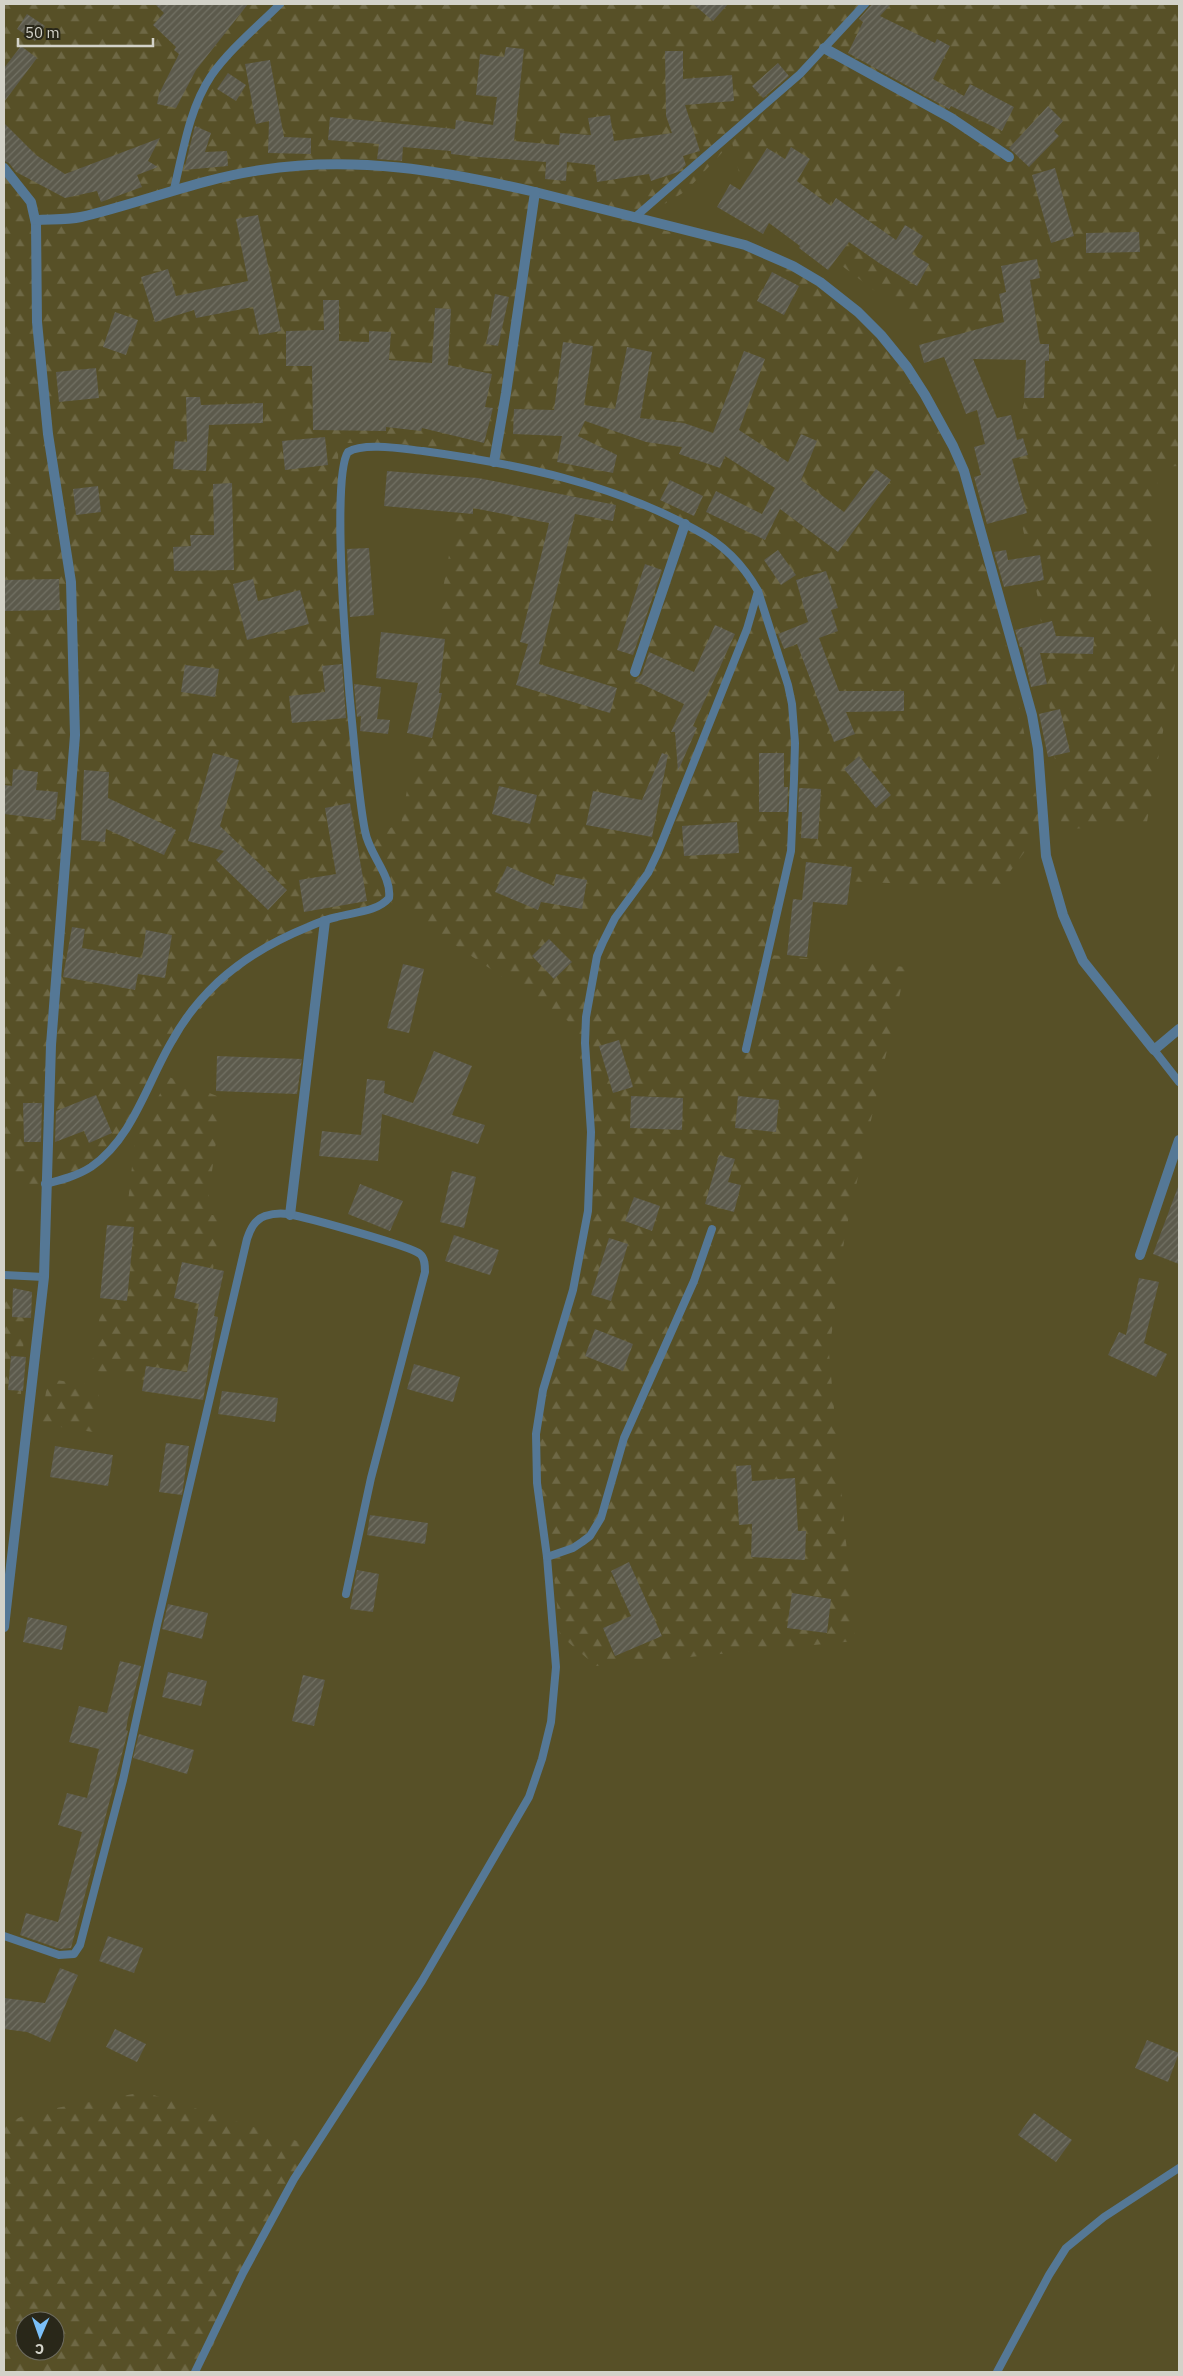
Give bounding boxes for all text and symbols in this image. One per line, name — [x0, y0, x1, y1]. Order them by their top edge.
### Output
scale bar — [18, 15, 152, 47]
text: 50 m — [25, 23, 60, 42]
north arrow — [15, 2311, 65, 2361]
text: С — [35, 2340, 44, 2358]

